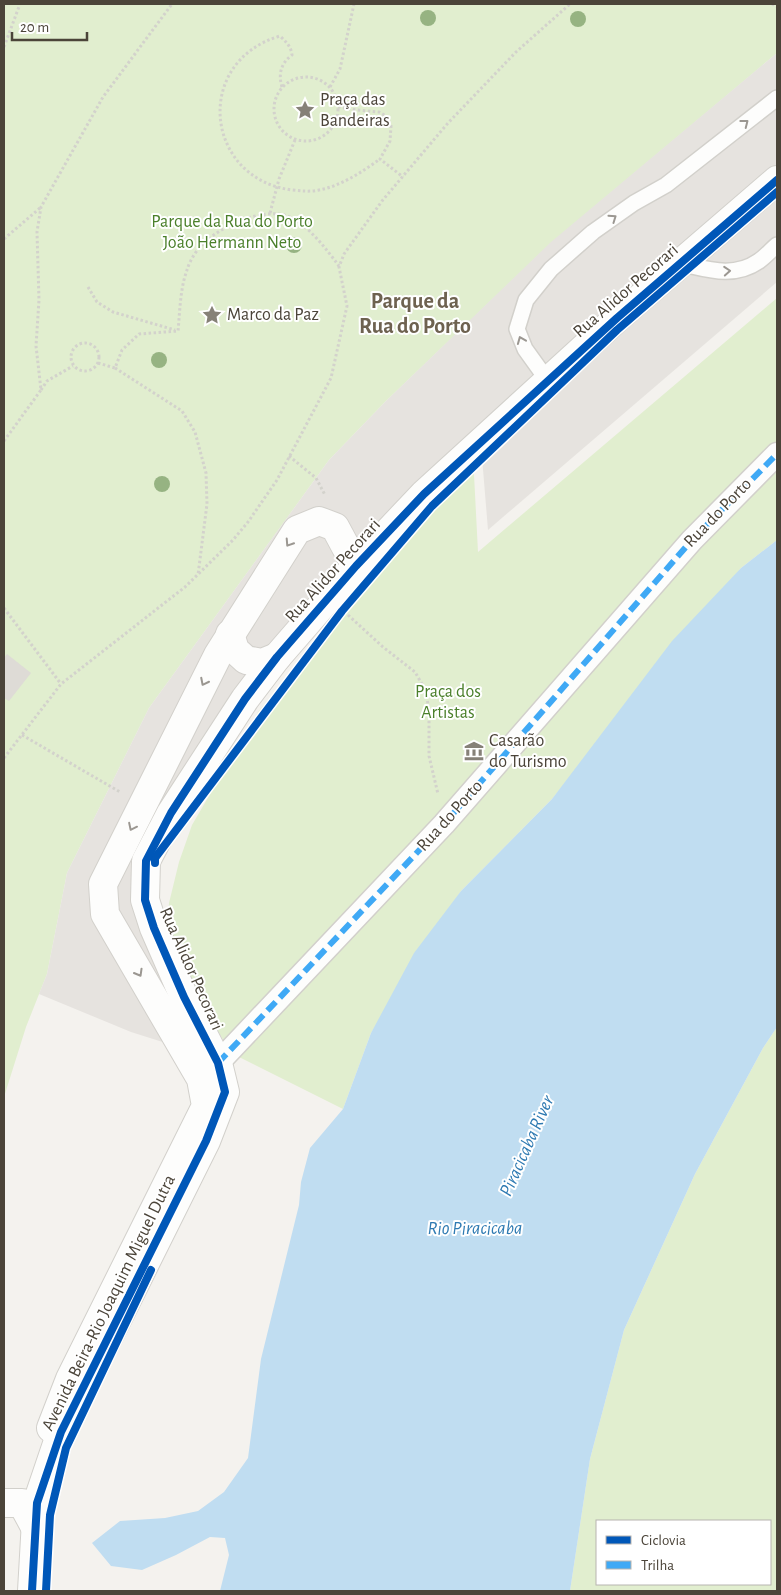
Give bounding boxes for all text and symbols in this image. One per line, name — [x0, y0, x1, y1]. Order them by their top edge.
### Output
scale bar — [12, 10, 88, 42]
text: 20 m — [20, 20, 49, 35]
place label: Praça das Bandeiras — [320, 91, 390, 130]
place icon: Praça das Bandeiras — [294, 99, 316, 121]
one-way arrow — [739, 120, 748, 129]
park label: Parque da Rua do Porto João Hermann Neto — [151, 213, 313, 252]
one-way arrow — [607, 215, 617, 224]
street label: Rua Alidor Pecorari — [570, 241, 682, 341]
one-way arrow — [723, 266, 731, 277]
district label: Parque da Rua do Porto — [359, 290, 471, 337]
place icon: Marco da Paz — [201, 304, 223, 326]
place label: Marco da Paz — [227, 306, 319, 324]
one-way arrow — [517, 336, 527, 345]
street label: Rua do Porto — [681, 475, 755, 551]
street label: Rua Alidor Pecorari — [282, 516, 384, 626]
one-way arrow — [285, 537, 295, 546]
one-way arrow — [200, 676, 210, 685]
park label: Praça dos Artistas — [415, 683, 481, 722]
place label: Casarão do Turismo — [489, 732, 567, 771]
museum icon: Casarão do Turismo — [463, 740, 485, 762]
street label: Rua do Porto — [414, 777, 486, 855]
one-way arrow — [127, 822, 138, 831]
street label: Rua Alidor Pecorari — [156, 905, 226, 1033]
one-way arrow — [133, 968, 143, 977]
water label: Piracicaba River — [496, 1092, 558, 1199]
street label: Avenida Beira-Rio Joaquim Miguel Dutra — [39, 1172, 179, 1434]
water label: Rio Piracicaba — [428, 1219, 522, 1238]
legend — [596, 1520, 771, 1585]
text: Ciclovia — [641, 1533, 686, 1548]
text: Trilha — [641, 1558, 674, 1573]

